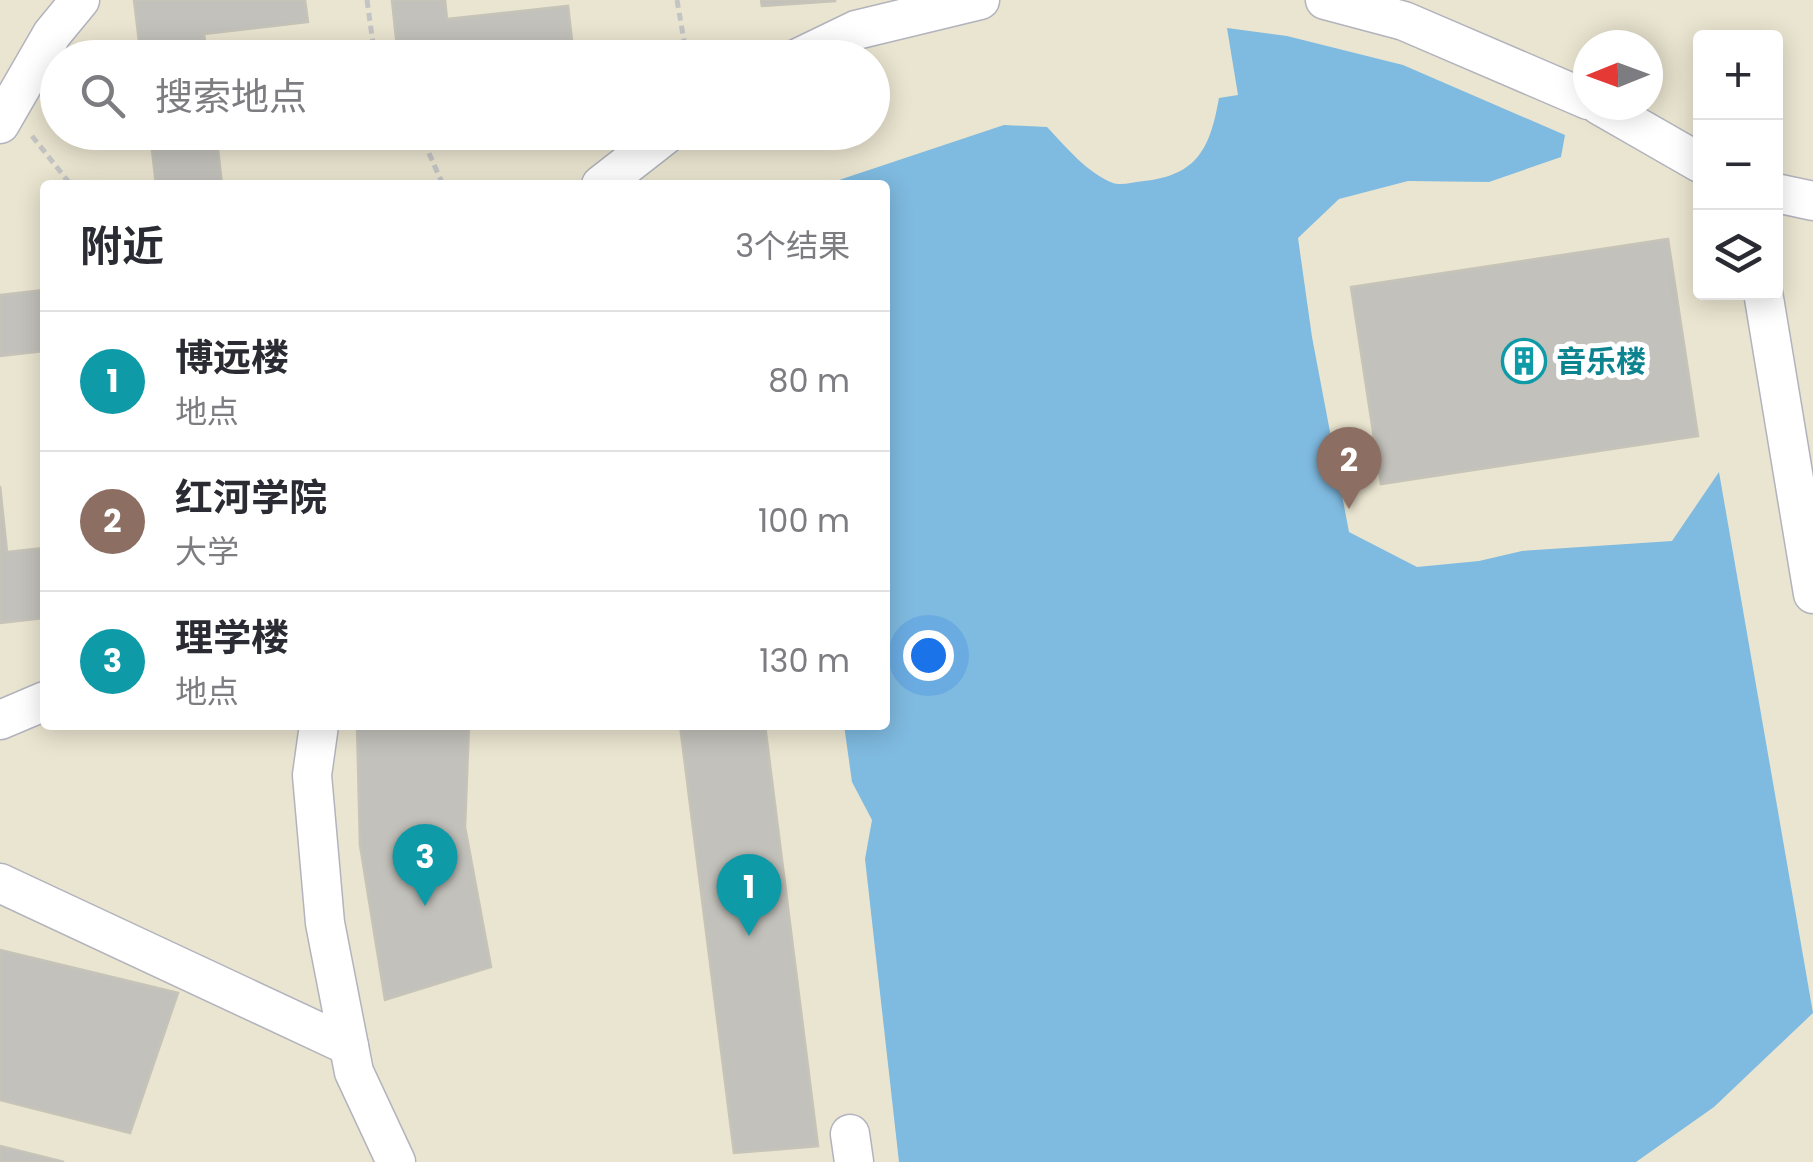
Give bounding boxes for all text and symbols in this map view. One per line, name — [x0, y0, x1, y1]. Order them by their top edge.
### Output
north arrow — [1573, 30, 1663, 120]
map controls — [1693, 30, 1783, 300]
button: + — [1693, 30, 1783, 120]
search box — [40, 40, 890, 150]
icon: search — [75, 68, 130, 123]
text: 搜索地点 — [155, 70, 307, 123]
button: − — [1693, 120, 1783, 210]
button: layers — [1693, 210, 1783, 300]
text: 附近 — [80, 217, 164, 276]
text: 3个结果 — [735, 223, 850, 268]
text: 博远楼 — [175, 331, 289, 384]
building icon: 音乐楼 — [1501, 338, 1547, 384]
place label: 音乐楼 — [1556, 340, 1646, 383]
text: 1 — [106, 358, 119, 403]
text: 80 m — [768, 358, 850, 403]
text: 地点 — [175, 389, 239, 434]
pin: 2 — [1316, 426, 1382, 509]
text: 红河学院 — [175, 471, 327, 524]
text: 2 — [103, 498, 122, 543]
text: 100 m — [758, 498, 850, 543]
text: 大学 — [175, 529, 239, 574]
text: 理学楼 — [175, 611, 289, 664]
your location — [903, 630, 954, 681]
text: 3 — [103, 638, 122, 683]
text: 130 m — [759, 638, 850, 683]
text: 地点 — [175, 669, 239, 714]
pin: 3 — [392, 824, 458, 906]
pin: 1 — [716, 854, 782, 936]

